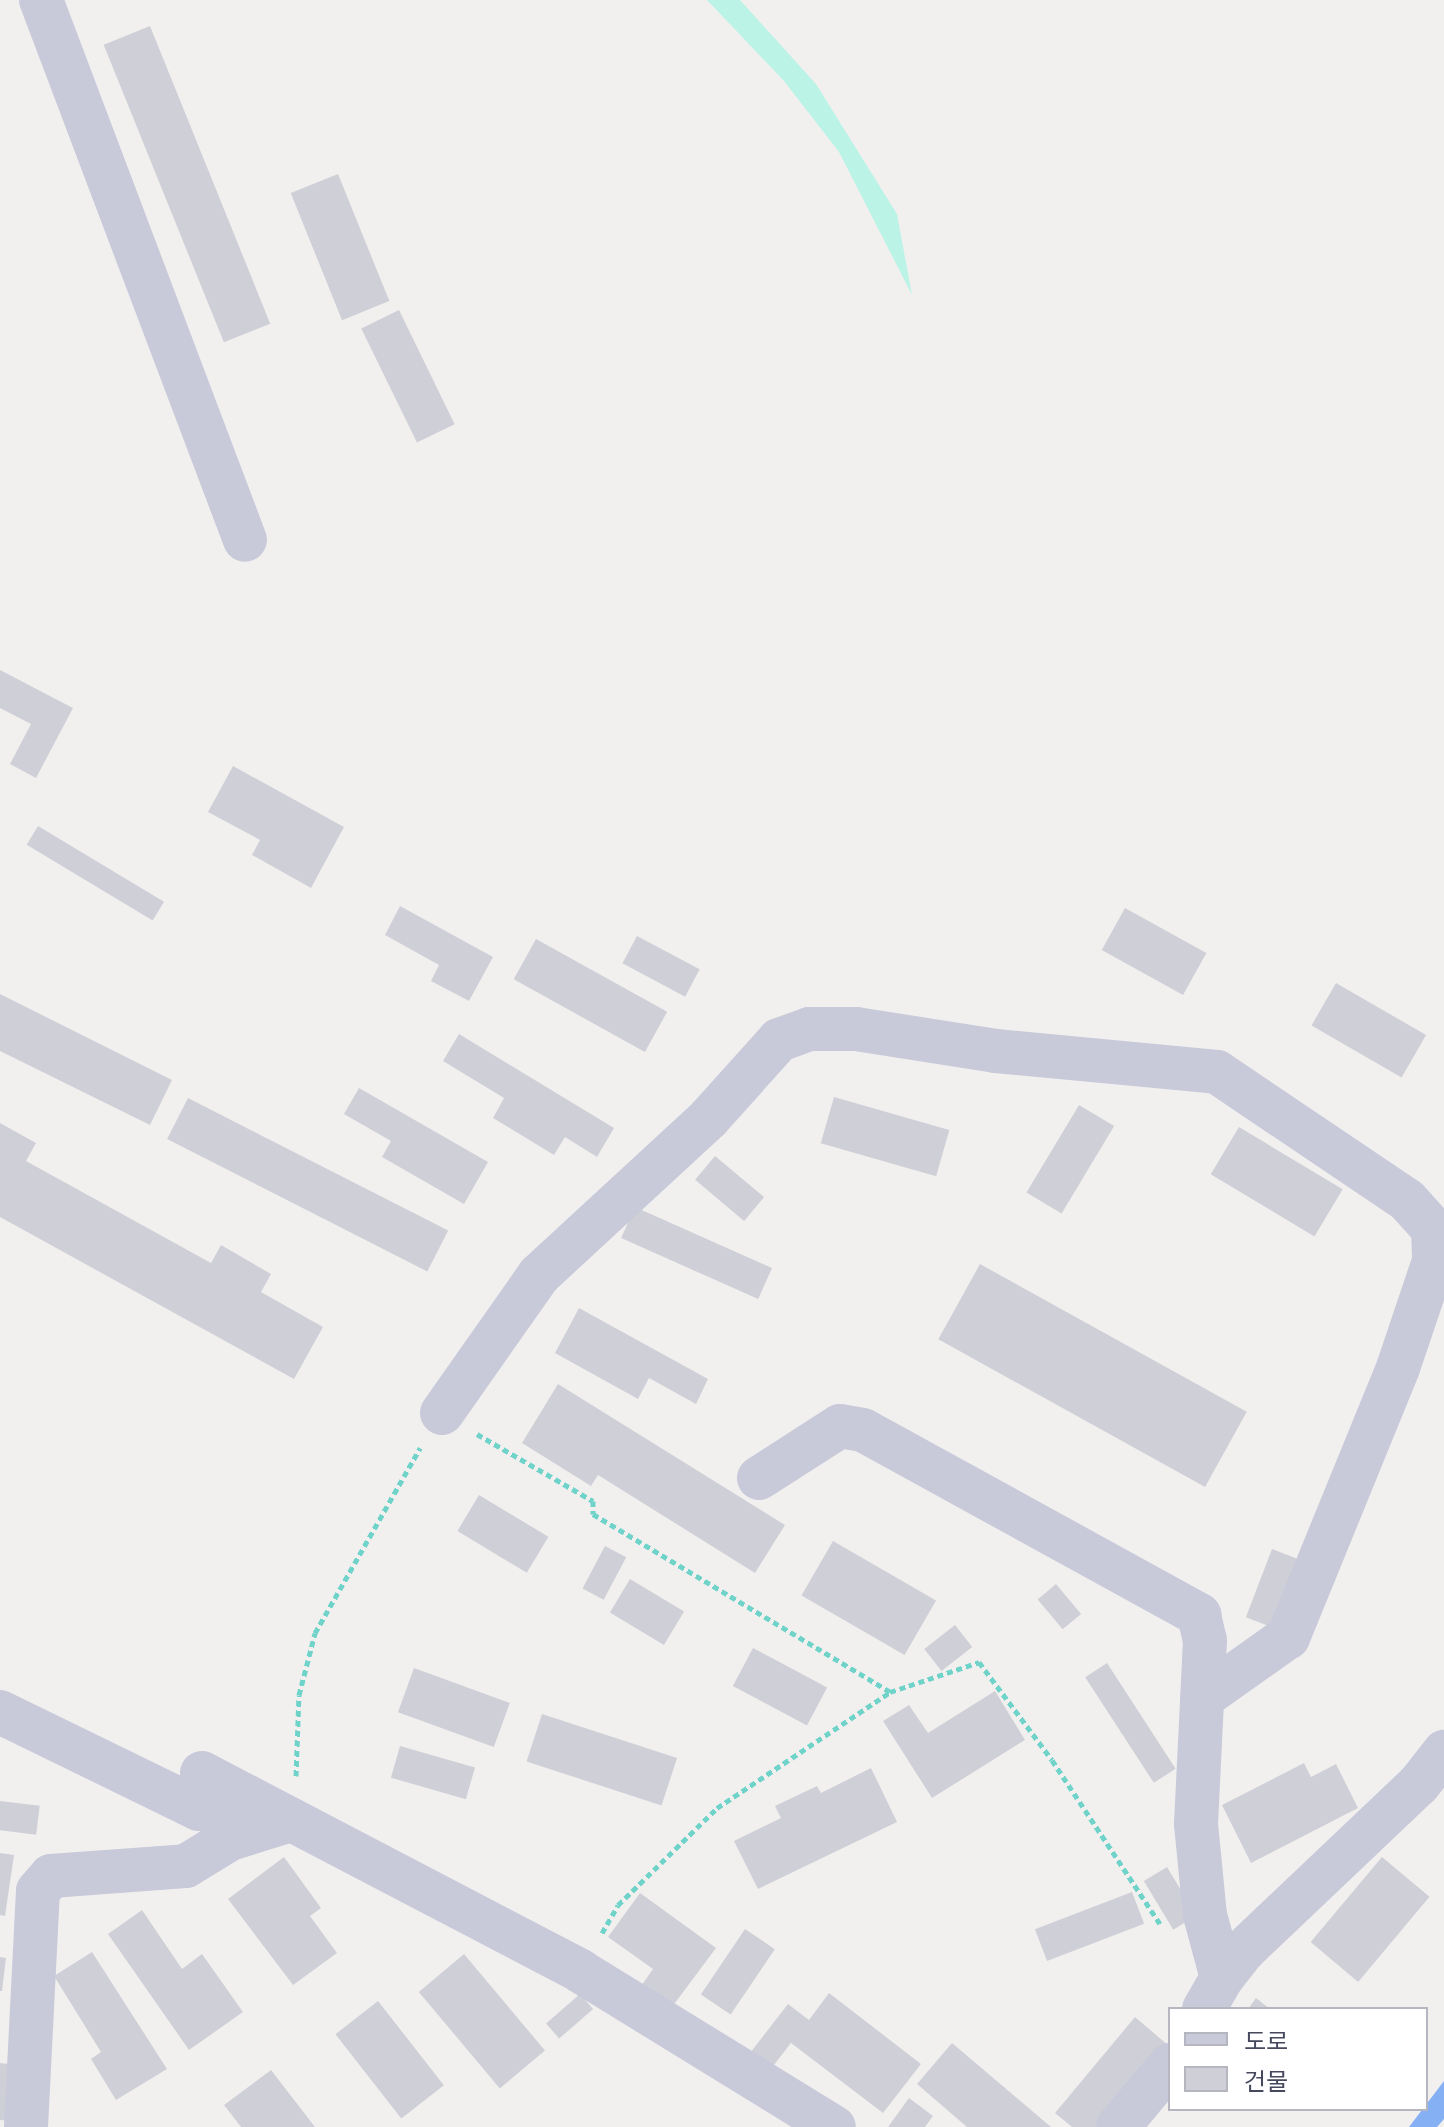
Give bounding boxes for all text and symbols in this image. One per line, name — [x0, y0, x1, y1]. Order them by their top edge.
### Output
legend — [1168, 2007, 1428, 2111]
text: 도로 — [1244, 2027, 1288, 2056]
text: 건물 — [1244, 2067, 1288, 2096]

